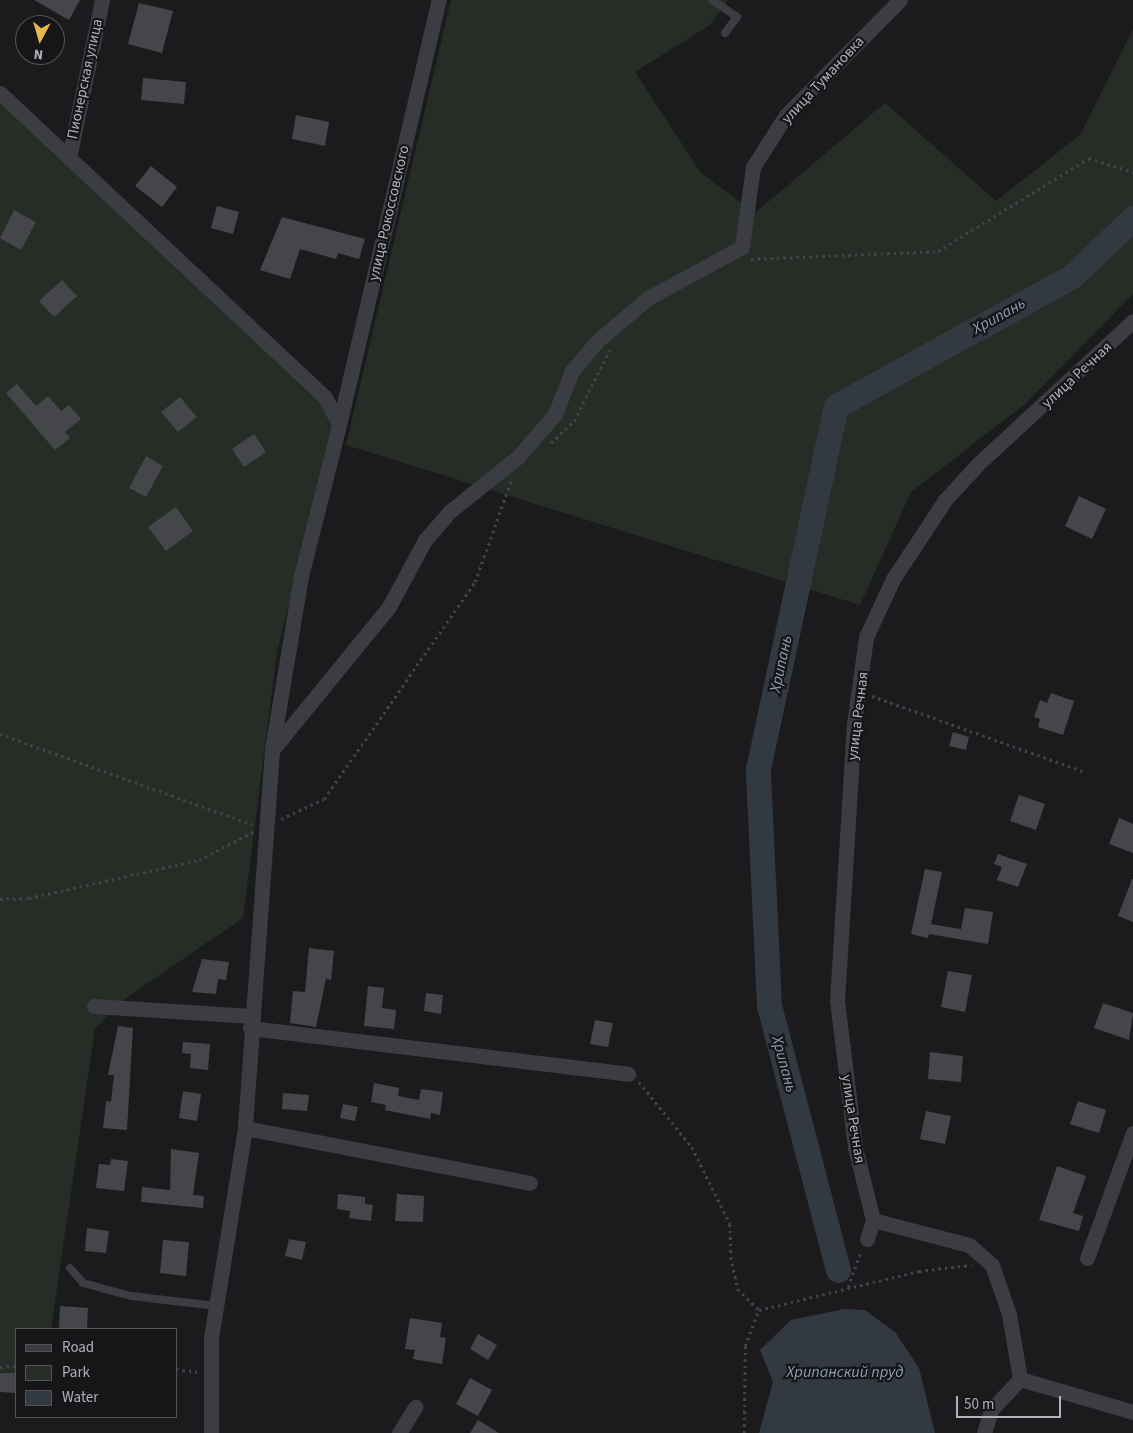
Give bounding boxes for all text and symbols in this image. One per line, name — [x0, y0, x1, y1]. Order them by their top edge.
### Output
north arrow — [15, 15, 65, 65]
street label: Пионерская улица — [63, 17, 107, 141]
street label: улица Тумановка — [778, 33, 868, 127]
text: N — [33, 43, 44, 64]
street label: улица Рокоссовского — [365, 144, 413, 282]
water label: Хрипань — [969, 294, 1029, 338]
street label: улица Речная — [1038, 338, 1116, 412]
water label: Хрипань — [766, 634, 796, 694]
street label: улица Речная — [844, 671, 872, 761]
water label: Хрипань — [767, 1034, 801, 1094]
street label: улица Речная — [837, 1073, 869, 1165]
legend — [15, 1328, 178, 1418]
text: Road — [62, 1337, 94, 1358]
text: Park — [62, 1362, 90, 1383]
water label: Хрипанский пруд — [787, 1362, 903, 1382]
scale bar — [958, 1386, 1063, 1418]
text: Water — [62, 1387, 98, 1408]
text: 50 m — [964, 1394, 994, 1415]

